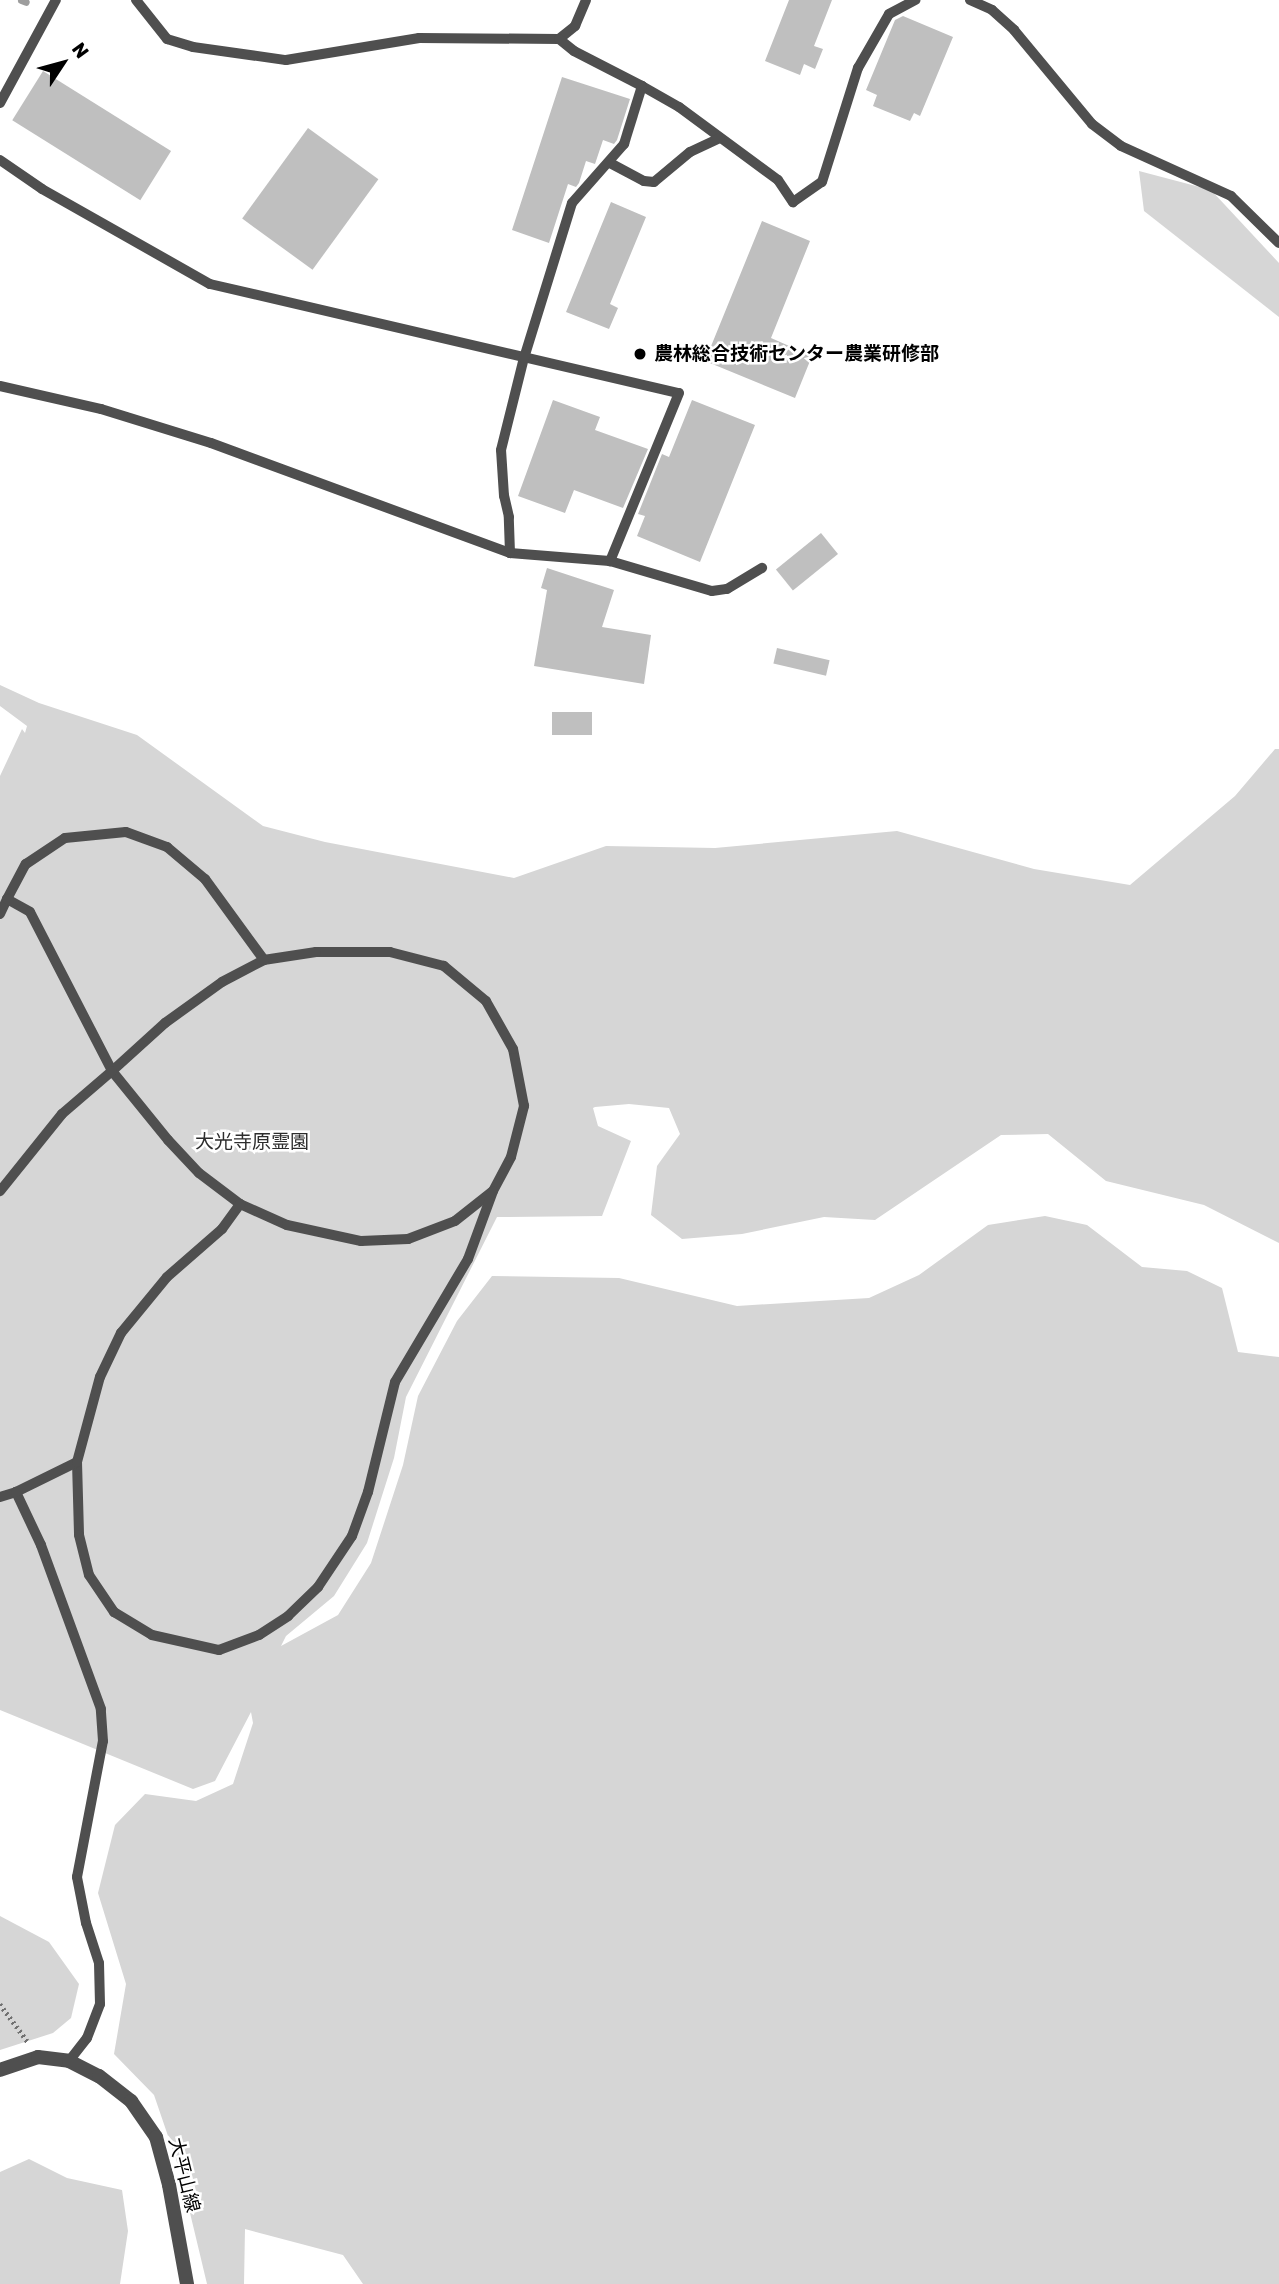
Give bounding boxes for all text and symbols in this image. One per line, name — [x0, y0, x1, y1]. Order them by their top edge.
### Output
north arrow — [28, 28, 98, 98]
text: N — [67, 38, 94, 63]
place label: 農林総合技術センター農業研修部 — [654, 343, 939, 365]
marker: 農林総合技術センター農業研修部 — [632, 346, 648, 362]
park label: 大光寺原霊園 — [195, 1131, 309, 1153]
street label: 大平山線 — [164, 2135, 204, 2215]

